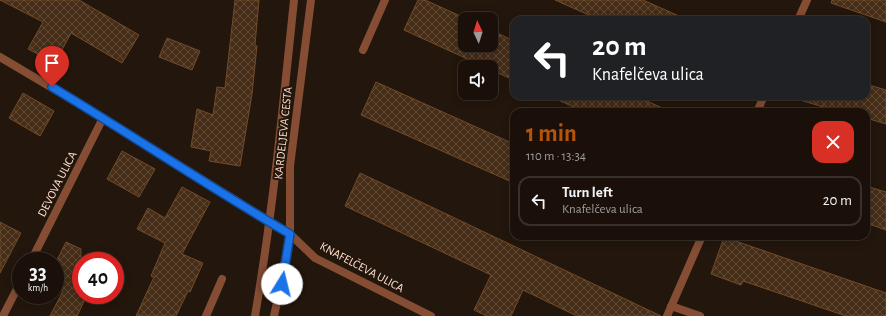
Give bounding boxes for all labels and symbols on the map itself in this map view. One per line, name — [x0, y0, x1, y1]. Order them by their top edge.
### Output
north arrow — [458, 12, 498, 52]
pin — [35, 46, 69, 87]
street label: KARDELJEVA CESTA — [272, 86, 294, 180]
street label: DEVOVA ULICA — [35, 149, 79, 219]
street label: KNAFELČEVA ULICA — [318, 239, 407, 294]
speed limit sign: 40 — [72, 252, 124, 304]
position arrow — [261, 263, 303, 305]

